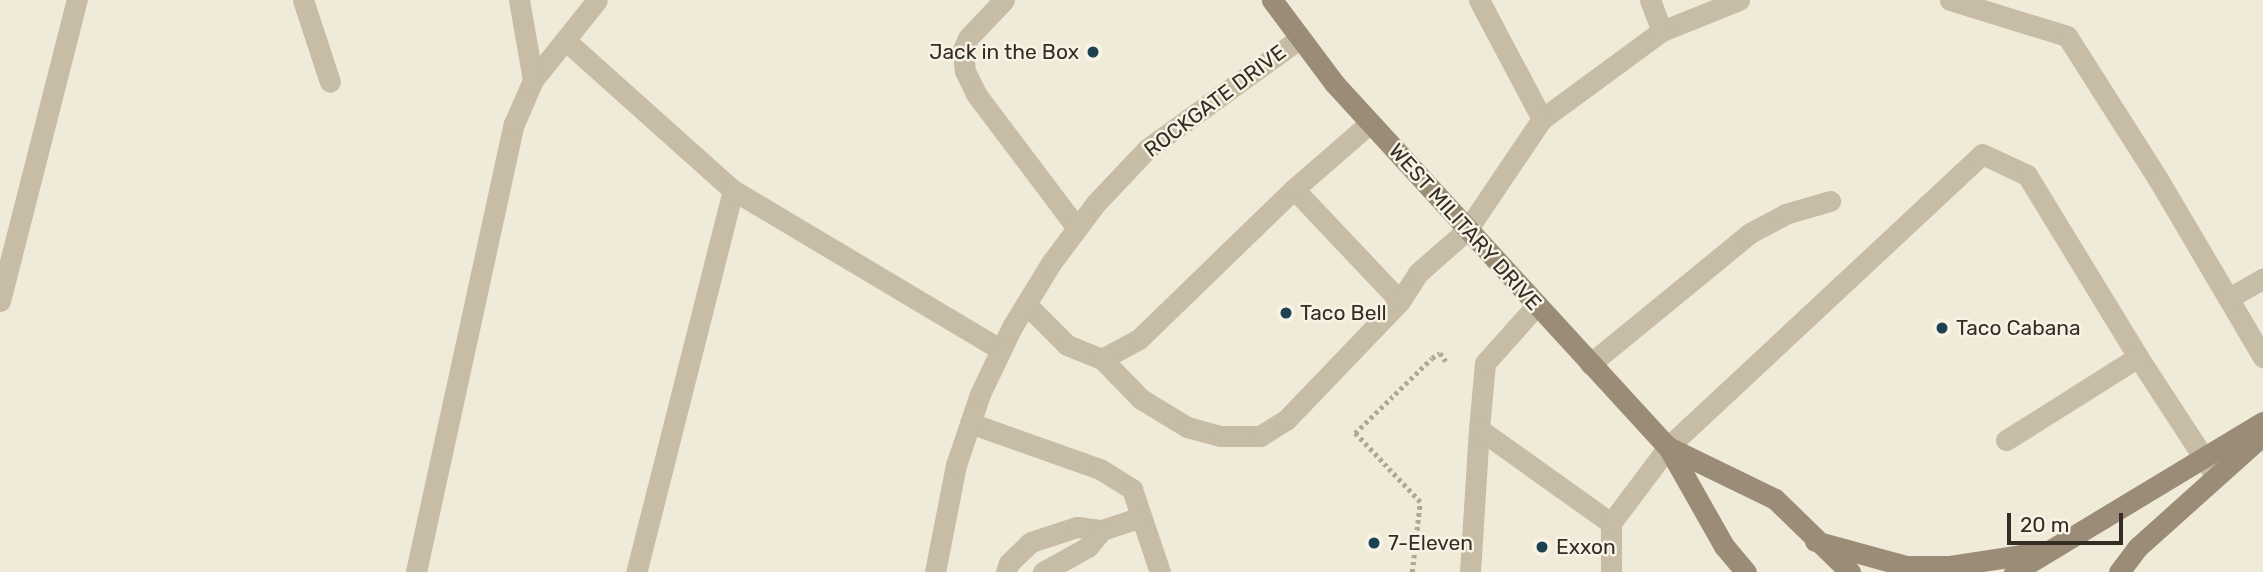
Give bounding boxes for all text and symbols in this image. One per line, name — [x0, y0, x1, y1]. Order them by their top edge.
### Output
place label: Jack in the Box — [929, 39, 1079, 65]
street label: ROCKGATE DRIVE — [1139, 40, 1291, 162]
marker: Jack in the Box — [1085, 44, 1101, 60]
street label: WEST MILITARY DRIVE — [1383, 138, 1547, 316]
place label: Taco Bell — [1300, 300, 1387, 326]
marker: Taco Bell — [1278, 305, 1294, 321]
place label: Taco Cabana — [1956, 315, 2081, 341]
marker: Taco Cabana — [1934, 320, 1950, 336]
scale bar — [2011, 498, 2126, 542]
text: 20 m — [2020, 512, 2069, 537]
place label: 7-Eleven — [1388, 530, 1473, 556]
place label: Exxon — [1556, 534, 1616, 560]
marker: 7-Eleven — [1366, 535, 1382, 551]
marker: Exxon — [1534, 539, 1550, 555]

